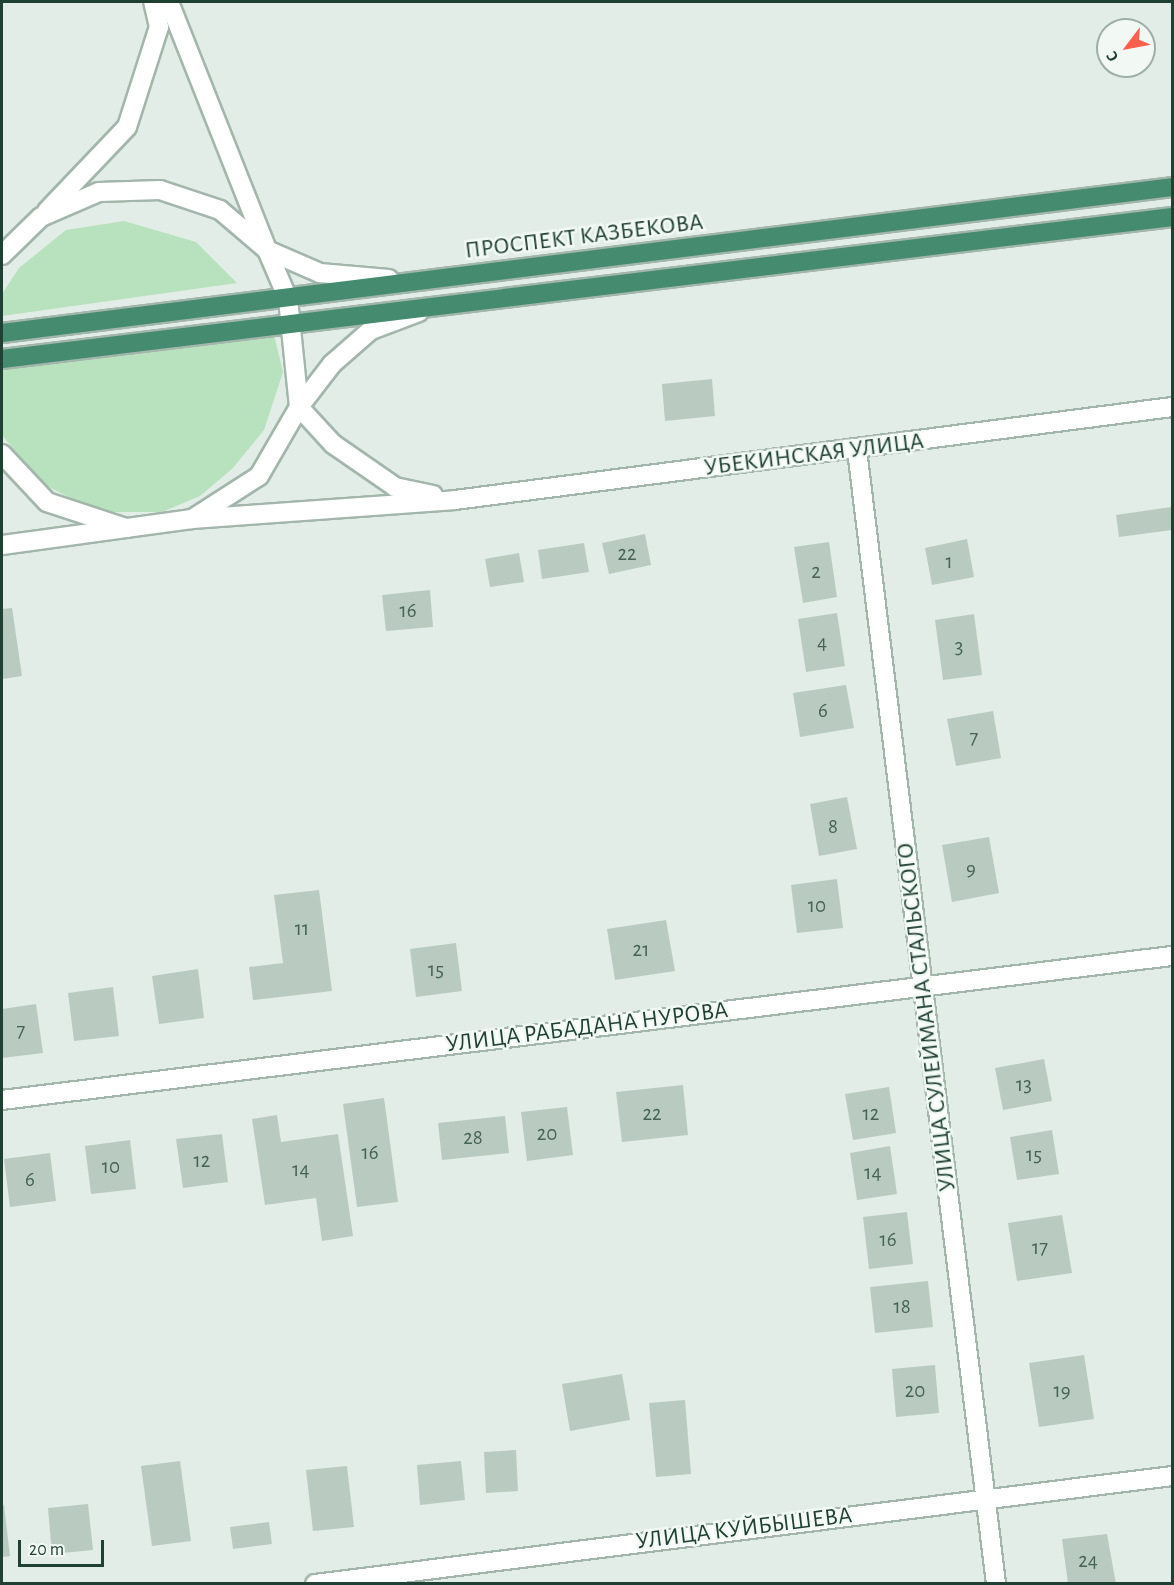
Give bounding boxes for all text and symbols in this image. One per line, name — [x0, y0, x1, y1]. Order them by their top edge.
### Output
north arrow — [1096, 18, 1156, 78]
text: С — [1103, 48, 1122, 64]
street label: ПРОСПЕКТ КАЗБЕКОВА — [463, 208, 705, 266]
street label: УБЕКИНСКАЯ УЛИЦА — [703, 427, 925, 483]
house number: 22 — [617, 541, 637, 567]
house number: 1 — [945, 549, 953, 575]
house number: 2 — [811, 559, 821, 585]
house number: 16 — [399, 598, 417, 624]
house number: 4 — [817, 630, 827, 656]
house number: 3 — [955, 634, 963, 660]
house number: 6 — [818, 698, 828, 724]
house number: 7 — [970, 725, 978, 751]
house number: 8 — [828, 814, 838, 840]
street label: УЛИЦА СУЛЕЙМАНА СТАЛЬСКОГО — [891, 841, 963, 1193]
house number: 9 — [966, 856, 976, 882]
house number: 10 — [808, 893, 826, 919]
house number: 11 — [295, 916, 309, 942]
house number: 21 — [633, 937, 649, 963]
house number: 15 — [428, 957, 444, 983]
street label: УЛИЦА РАБАДАНА НУРОВА — [444, 996, 730, 1060]
house number: 7 — [17, 1018, 25, 1044]
house number: 13 — [1016, 1072, 1032, 1098]
house number: 22 — [642, 1101, 662, 1127]
house number: 12 — [863, 1101, 879, 1127]
house number: 20 — [537, 1121, 557, 1147]
house number: 28 — [463, 1125, 483, 1151]
house number: 16 — [361, 1140, 379, 1166]
house number: 15 — [1026, 1142, 1042, 1168]
house number: 12 — [194, 1148, 210, 1174]
house number: 10 — [102, 1154, 120, 1180]
house number: 14 — [292, 1157, 310, 1183]
house number: 14 — [864, 1160, 882, 1186]
house number: 6 — [25, 1167, 35, 1193]
house number: 16 — [879, 1227, 897, 1253]
house number: 17 — [1032, 1235, 1048, 1261]
house number: 18 — [893, 1294, 911, 1320]
house number: 20 — [905, 1378, 925, 1404]
house number: 19 — [1053, 1378, 1071, 1404]
street label: УЛИЦА КУЙБЫШЕВА — [634, 1501, 854, 1557]
scale bar — [21, 1528, 106, 1566]
text: 20 m — [29, 1541, 64, 1559]
house number: 24 — [1078, 1548, 1098, 1574]

